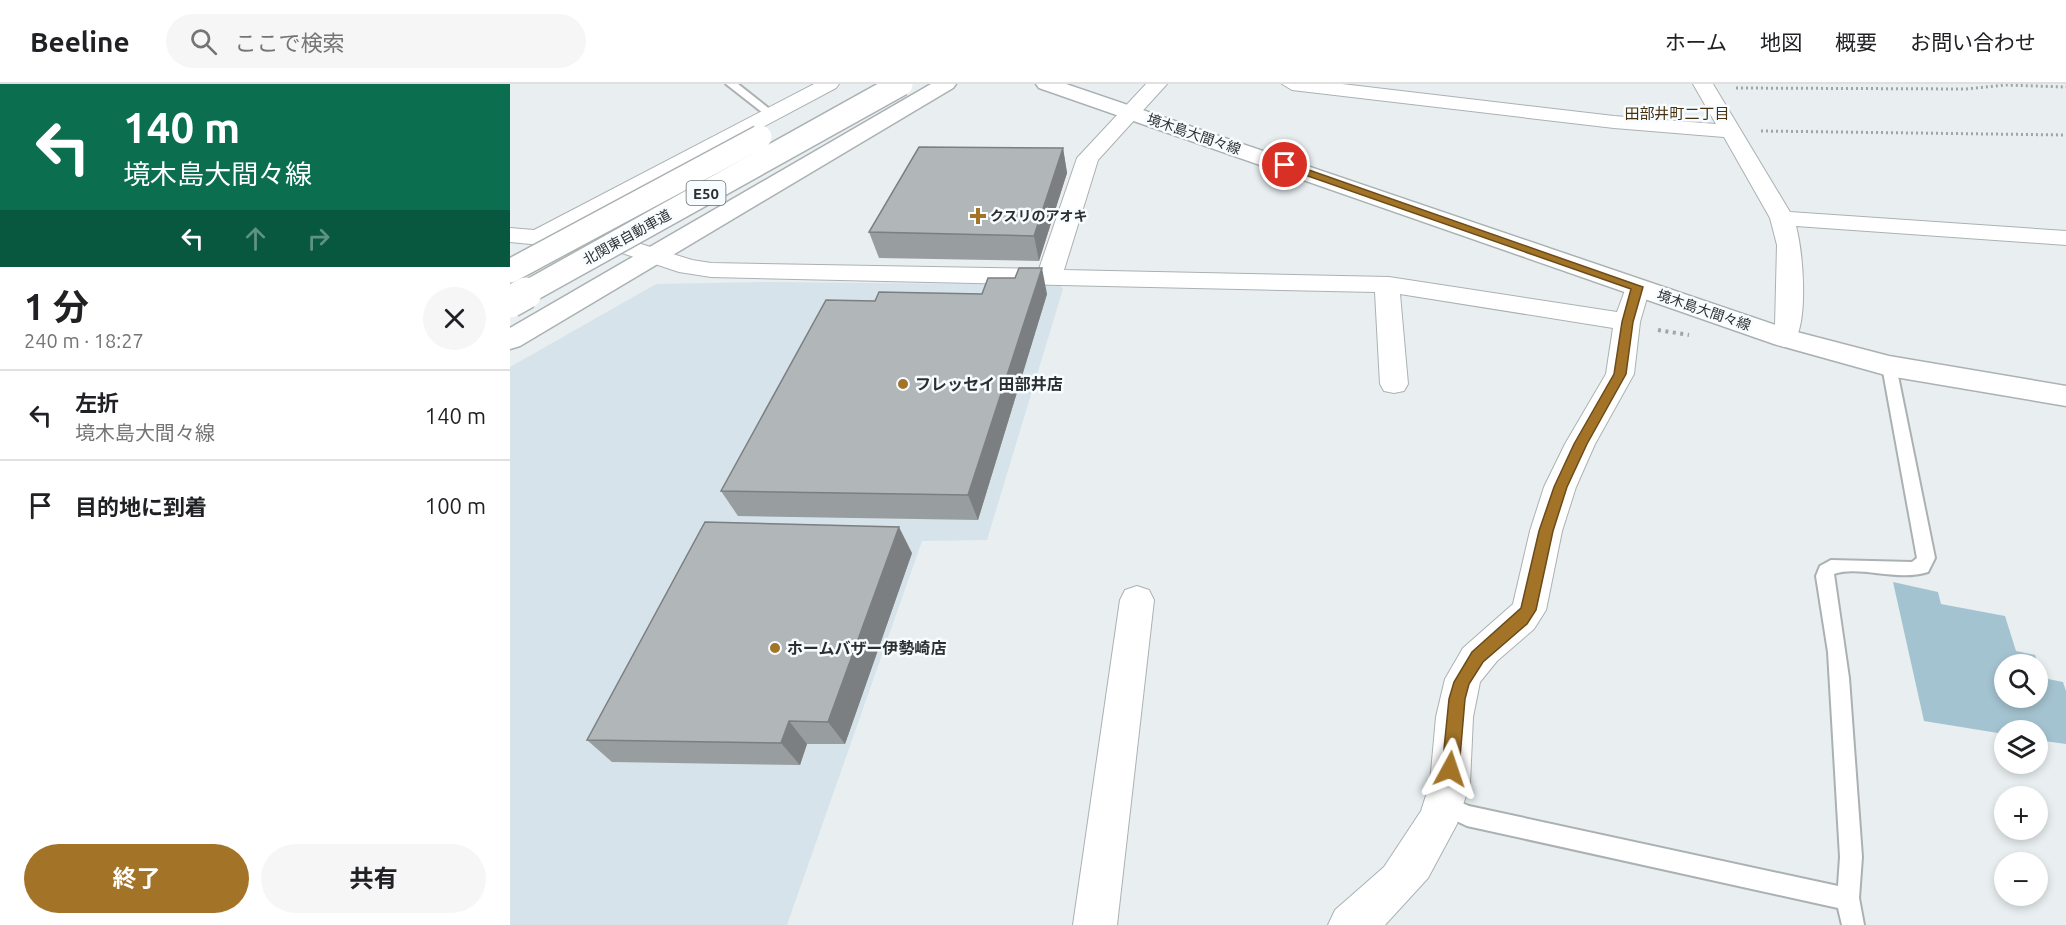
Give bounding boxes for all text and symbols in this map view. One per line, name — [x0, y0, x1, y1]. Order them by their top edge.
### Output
search box — [166, 14, 586, 68]
icon: search — [187, 25, 220, 58]
text: Beeline — [30, 26, 130, 57]
text: ここで検索 — [235, 30, 345, 55]
text: ホーム — [1665, 30, 1727, 54]
text: 地図 — [1760, 30, 1802, 54]
text: 概要 — [1835, 30, 1877, 54]
text: お問い合わせ — [1910, 30, 2036, 54]
text: 140 m — [123, 104, 240, 151]
district label: 田部井町二丁目 — [1624, 105, 1730, 122]
icon: left — [24, 108, 102, 186]
street label: 境木島大間々線 — [1145, 110, 1243, 158]
pin — [1259, 139, 1310, 190]
icon: arrive — [1268, 148, 1301, 181]
text: 境木島大間々線 — [123, 159, 312, 189]
road number: E50 — [686, 181, 726, 205]
street label: 北関東自動車道 — [580, 206, 674, 268]
place label: クスリのアオキ — [990, 208, 1088, 224]
marker: クスリのアオキ — [971, 209, 985, 223]
icon: left — [176, 222, 209, 255]
icon: ahead — [239, 222, 272, 255]
icon: right — [302, 222, 335, 255]
text: 1 分 — [24, 286, 89, 327]
street label: 境木島大間々線 — [1655, 286, 1753, 334]
button: close — [423, 287, 486, 350]
text: 240 m · 18:27 — [24, 329, 144, 352]
place label: フレッセイ 田部井店 — [915, 375, 1063, 393]
marker: フレッセイ 田部井店 — [896, 377, 910, 391]
text: 左折 — [75, 390, 119, 415]
icon: left — [24, 399, 57, 432]
text: 140 m — [425, 403, 486, 428]
text: 境木島大間々線 — [75, 421, 215, 444]
icon: arrive — [24, 489, 57, 522]
text: 100 m — [425, 493, 486, 518]
text: 目的地に到着 — [75, 494, 207, 519]
place label: ホームバザー伊勢崎店 — [787, 639, 947, 657]
marker: ホームバザー伊勢崎店 — [768, 641, 782, 655]
map controls — [1994, 654, 2048, 906]
button: search — [1994, 654, 2048, 708]
button: layers — [1994, 720, 2048, 774]
position arrow — [1418, 737, 1482, 801]
button: + — [1994, 786, 2048, 840]
button: 終了 — [24, 844, 249, 913]
button: 共有 — [261, 844, 486, 913]
button: − — [1994, 852, 2048, 906]

